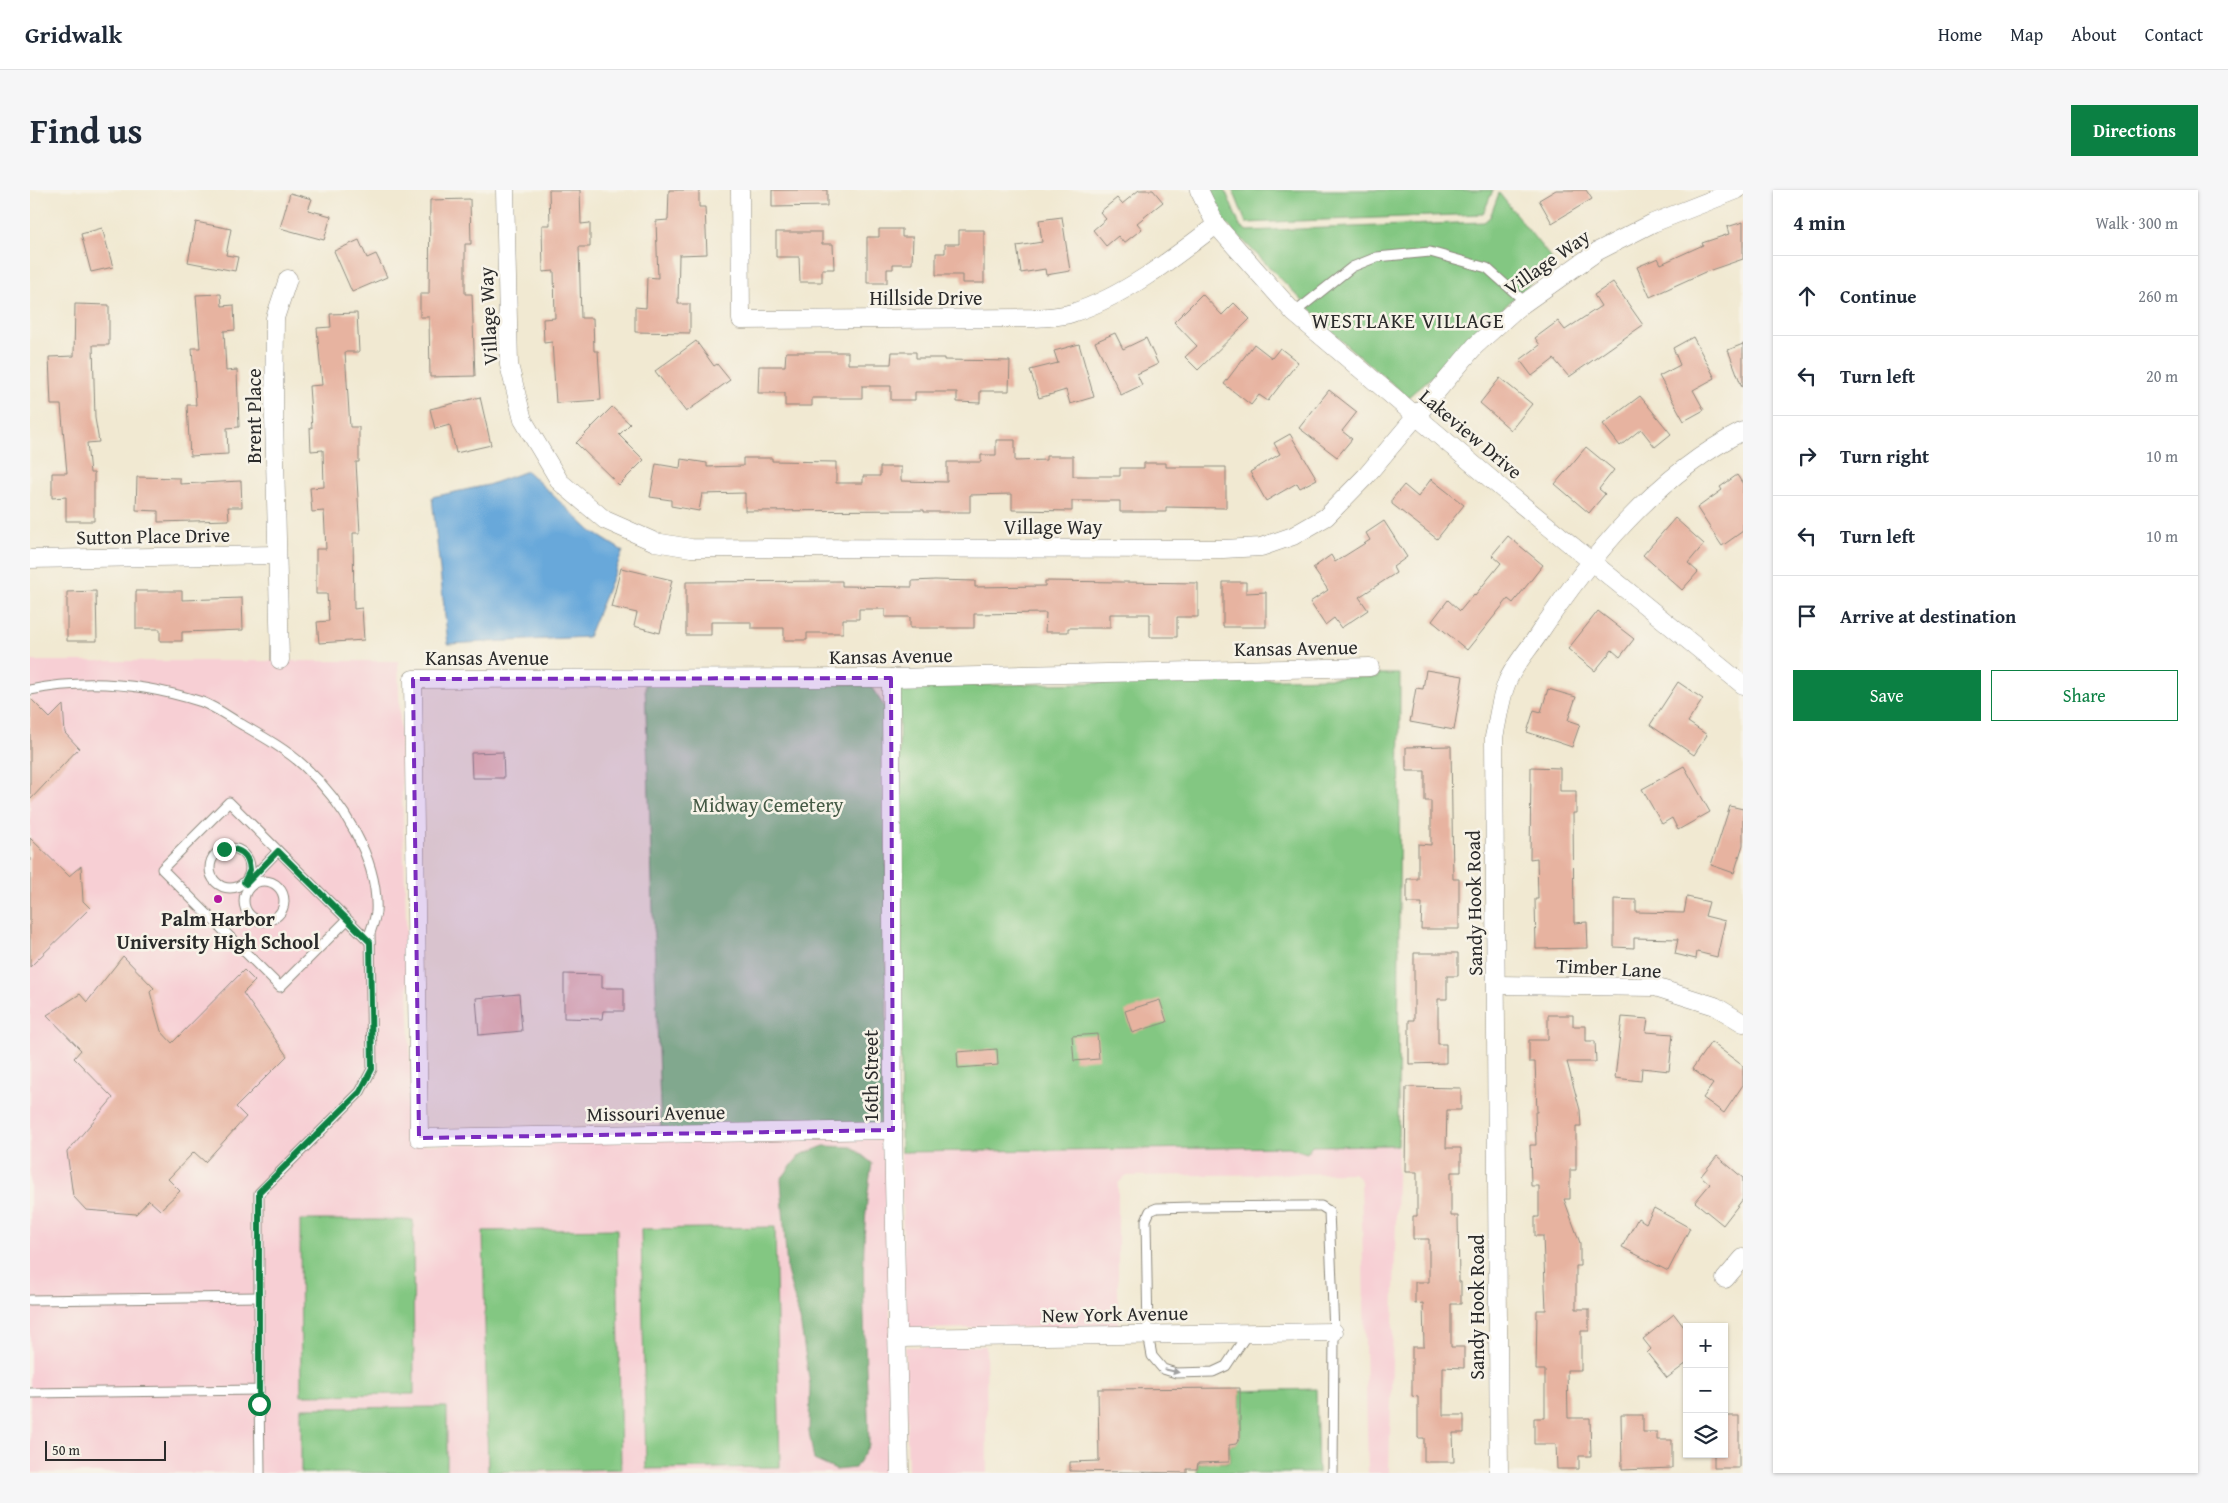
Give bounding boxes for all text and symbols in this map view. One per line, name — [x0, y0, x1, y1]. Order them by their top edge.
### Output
text: Gridwalk — [25, 17, 122, 52]
text: Home — [1938, 21, 1982, 48]
text: Map — [2010, 21, 2043, 48]
text: About — [2071, 21, 2117, 48]
text: Contact — [2145, 21, 2203, 48]
text: Find us — [30, 105, 143, 156]
button: Directions — [2071, 105, 2198, 156]
text: 4 min — [1793, 207, 1845, 238]
text: Walk · 300 m — [2095, 211, 2178, 235]
street label: Village Way — [1498, 221, 1596, 302]
street label: Village Way — [470, 266, 505, 366]
icon: ahead — [1793, 282, 1821, 310]
text: Continue — [1840, 282, 1917, 310]
street label: Hillside Drive — [869, 283, 983, 312]
text: 260 m — [2138, 284, 2178, 308]
district label: WESTLAKE VILLAGE — [1311, 305, 1505, 336]
icon: left — [1793, 362, 1821, 390]
text: Turn left — [1840, 362, 1915, 390]
text: 20 m — [2146, 364, 2178, 388]
street label: Brent Place — [239, 368, 268, 464]
street label: Lakeview Drive — [1413, 382, 1529, 485]
icon: right — [1793, 442, 1821, 470]
text: Turn right — [1840, 442, 1929, 470]
text: 10 m — [2146, 444, 2178, 468]
street label: Village Way — [1004, 512, 1102, 541]
street label: Sutton Place Drive — [76, 520, 230, 551]
icon: left — [1793, 522, 1821, 550]
text: Turn left — [1840, 522, 1915, 550]
text: 10 m — [2146, 524, 2178, 548]
icon: arrive — [1793, 602, 1821, 630]
text: Arrive at destination — [1840, 602, 2016, 630]
street label: Kansas Avenue — [1234, 632, 1358, 663]
street label: Kansas Avenue — [829, 640, 953, 671]
street label: Kansas Avenue — [425, 643, 549, 672]
button: Save — [1793, 670, 1981, 721]
button: Share — [1991, 670, 2178, 721]
park label: Midway Cemetery — [692, 790, 844, 819]
street label: Sandy Hook Road — [1458, 830, 1489, 976]
route end — [213, 838, 236, 861]
marker: Palm Harbor University High School — [212, 893, 224, 905]
place label: Palm Harbor University High School — [117, 904, 319, 956]
street label: Timber Lane — [1556, 950, 1662, 985]
street label: 16th Street — [856, 1030, 885, 1122]
street label: Missouri Avenue — [586, 1097, 726, 1128]
street label: Sandy Hook Road — [1462, 1234, 1491, 1380]
street label: New York Avenue — [1042, 1298, 1188, 1329]
map controls — [1683, 1323, 1728, 1458]
button: + — [1683, 1323, 1728, 1368]
one-way arrow — [1164, 1367, 1179, 1375]
button: − — [1683, 1368, 1728, 1413]
route start — [248, 1393, 271, 1416]
button: layers — [1683, 1413, 1728, 1458]
scale bar — [45, 1438, 166, 1461]
text: 50 m — [52, 1440, 80, 1460]

